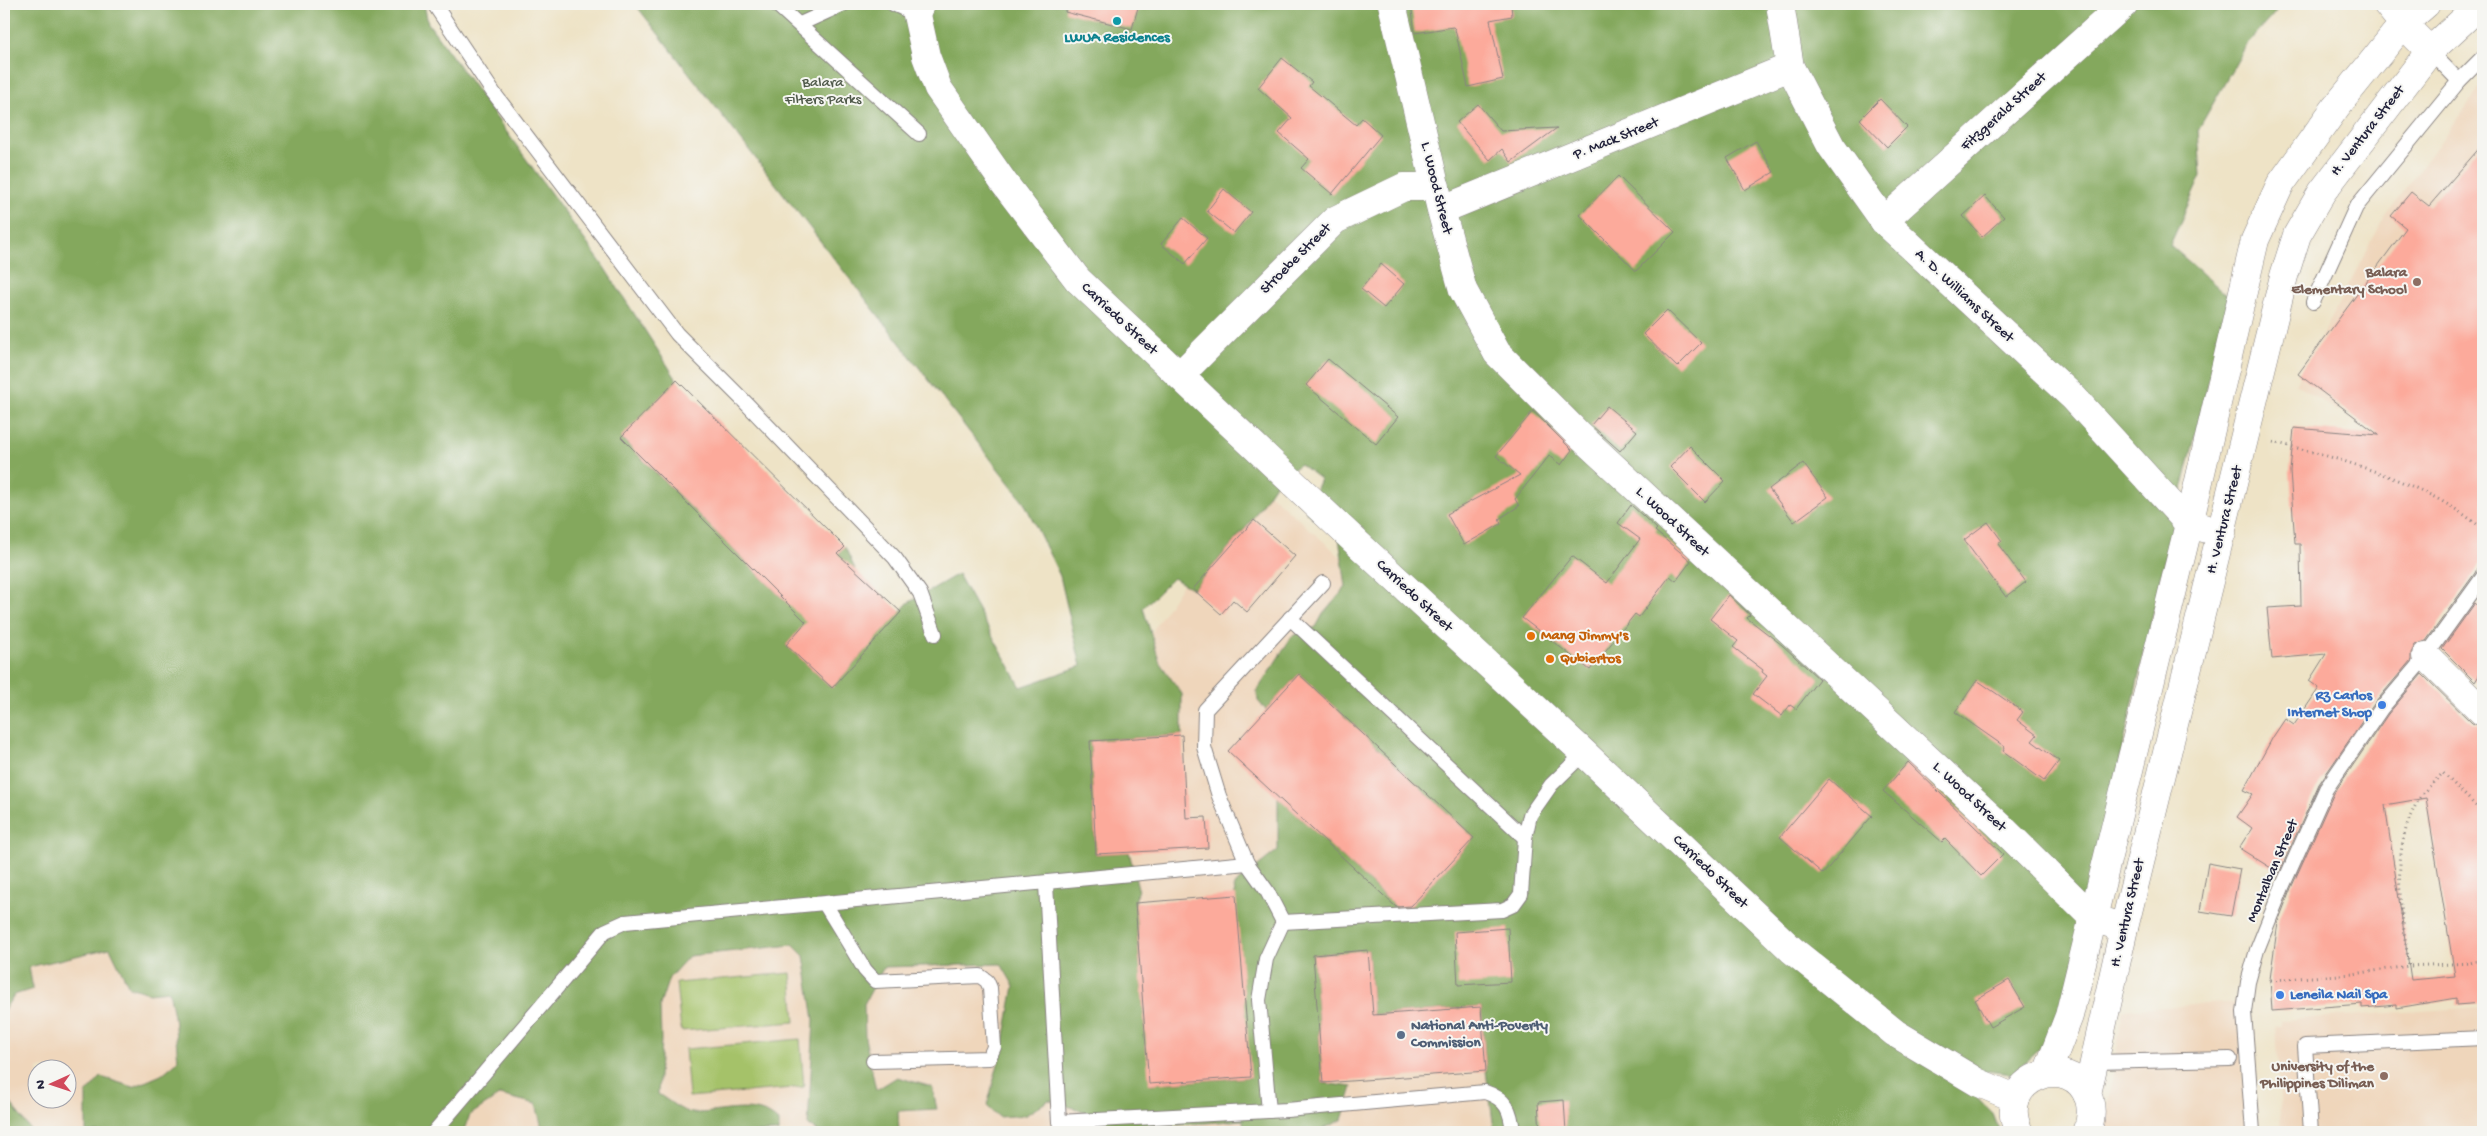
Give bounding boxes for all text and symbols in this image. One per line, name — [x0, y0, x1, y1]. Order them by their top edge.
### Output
marker: LWUA Residences — [1111, 15, 1123, 27]
place label: LWUA Residences — [1064, 29, 1171, 47]
street label: Fitzgerald Street — [1957, 68, 2052, 156]
park label: Balara Filters Parks — [784, 74, 862, 109]
street label: H. Ventura Street — [2327, 80, 2410, 180]
street label: P. Mack Street — [1570, 113, 1663, 165]
street label: L. Wood Street — [1416, 140, 1457, 238]
street label: Stroebe Street — [1257, 218, 1337, 298]
street label: A. D. Williams Street — [1911, 245, 2019, 348]
place label: Balara Elementary School — [2291, 264, 2408, 299]
marker: Balara Elementary School — [2411, 276, 2423, 288]
street label: Carriedo Street — [1077, 279, 1162, 360]
street label: H. Ventura Street — [2203, 462, 2248, 576]
street label: L. Wood Street — [1631, 483, 1714, 562]
street label: Carriedo Street — [1372, 556, 1457, 637]
place label: Mang Jimmy's — [1541, 627, 1630, 645]
marker: Mang Jimmy's — [1525, 630, 1537, 642]
place label: Qubiertos — [1560, 650, 1622, 668]
marker: Qubiertos — [1544, 653, 1556, 665]
place label: Rz Carlos Internet Shop — [2287, 687, 2373, 722]
marker: Rz Carlos Internet Shop — [2376, 699, 2388, 711]
street label: L. Wood Street — [1928, 758, 2011, 837]
street label: Montalban Street — [2243, 815, 2304, 925]
street label: Carriedo Street — [1668, 831, 1753, 914]
street label: H. Ventura Street — [2107, 855, 2150, 969]
place label: Leneila Nail Spa — [2290, 986, 2388, 1004]
marker: Leneila Nail Spa — [2274, 989, 2286, 1001]
place label: National Anti-Poverty Commission — [1410, 1017, 1548, 1052]
marker: National Anti-Poverty Commission — [1395, 1029, 1407, 1041]
north arrow — [28, 1058, 78, 1108]
place label: University of the Philippines Diliman — [2259, 1058, 2375, 1093]
marker: University of the Philippines Diliman — [2378, 1070, 2390, 1082]
text: N — [33, 1080, 50, 1090]

